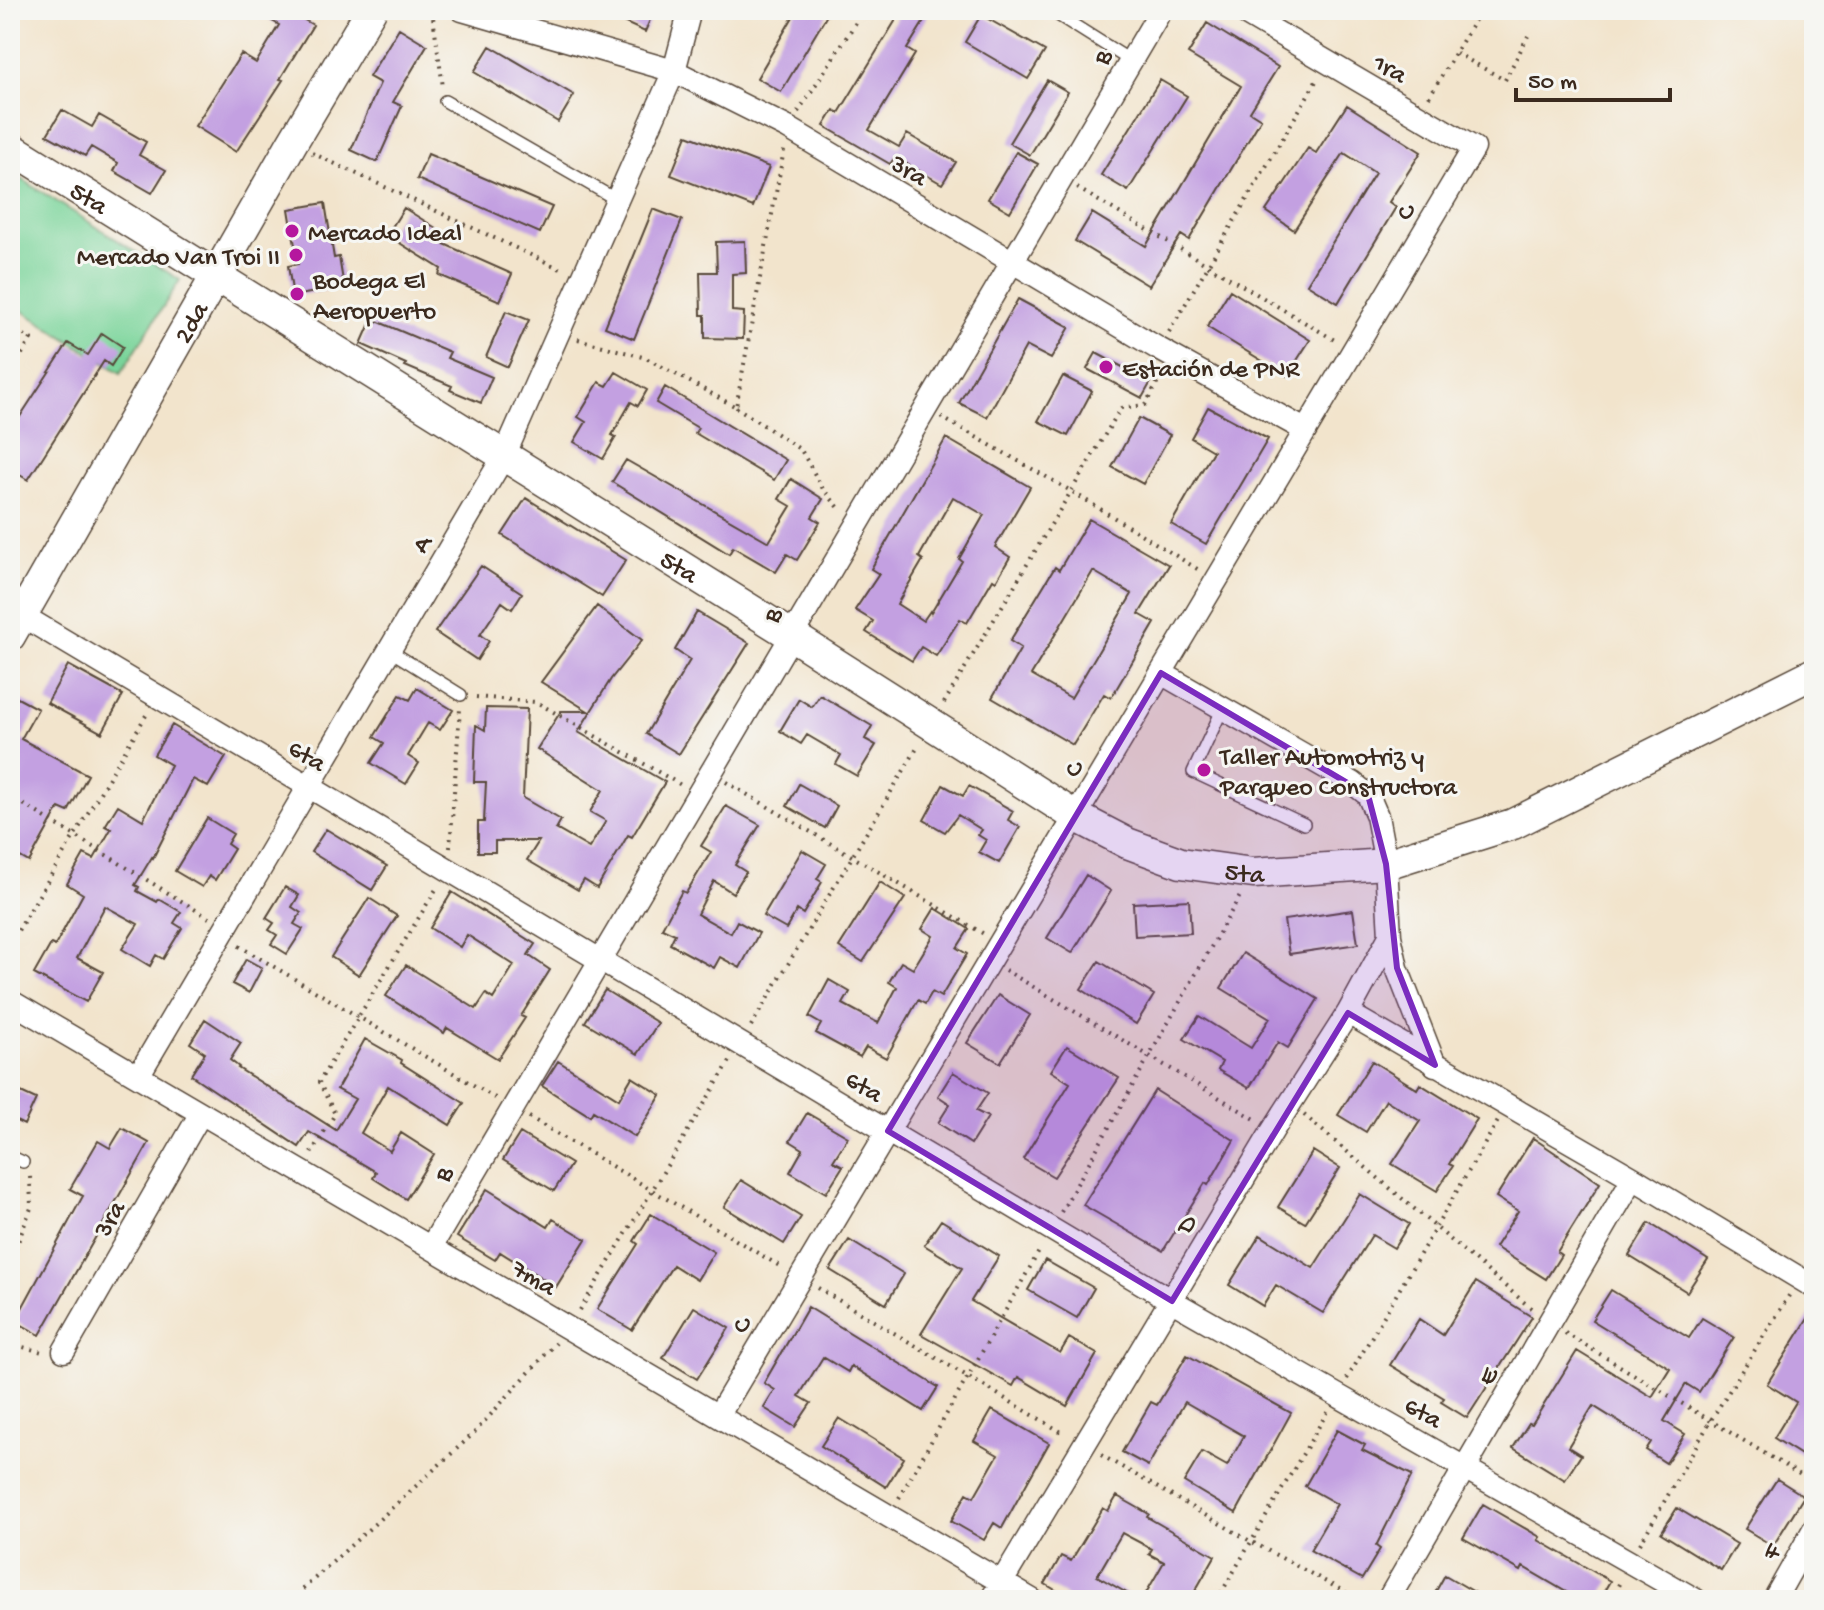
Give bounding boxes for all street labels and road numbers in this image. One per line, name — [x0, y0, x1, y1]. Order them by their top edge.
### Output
street label: B — [1088, 44, 1122, 73]
street label: 1ra — [1365, 48, 1413, 94]
street label: 3ra — [883, 149, 933, 197]
street label: 5ta — [63, 177, 113, 225]
street label: C — [1391, 198, 1426, 227]
street label: 2da — [170, 297, 218, 350]
street label: A — [407, 529, 442, 560]
street label: 5ta — [653, 546, 704, 594]
street label: B — [758, 602, 792, 631]
street label: 6ta — [281, 735, 331, 782]
street label: C — [1059, 755, 1094, 784]
street label: 5ta — [1223, 858, 1267, 893]
street label: 6ta — [838, 1066, 888, 1113]
street label: B — [429, 1161, 463, 1190]
street label: 3ra — [89, 1195, 135, 1245]
street label: D — [1170, 1210, 1207, 1242]
street label: 7ma — [504, 1254, 562, 1306]
street label: C — [727, 1311, 762, 1340]
street label: E — [1472, 1362, 1508, 1392]
street label: 6ta — [1398, 1392, 1447, 1439]
street label: F — [1757, 1538, 1791, 1568]

